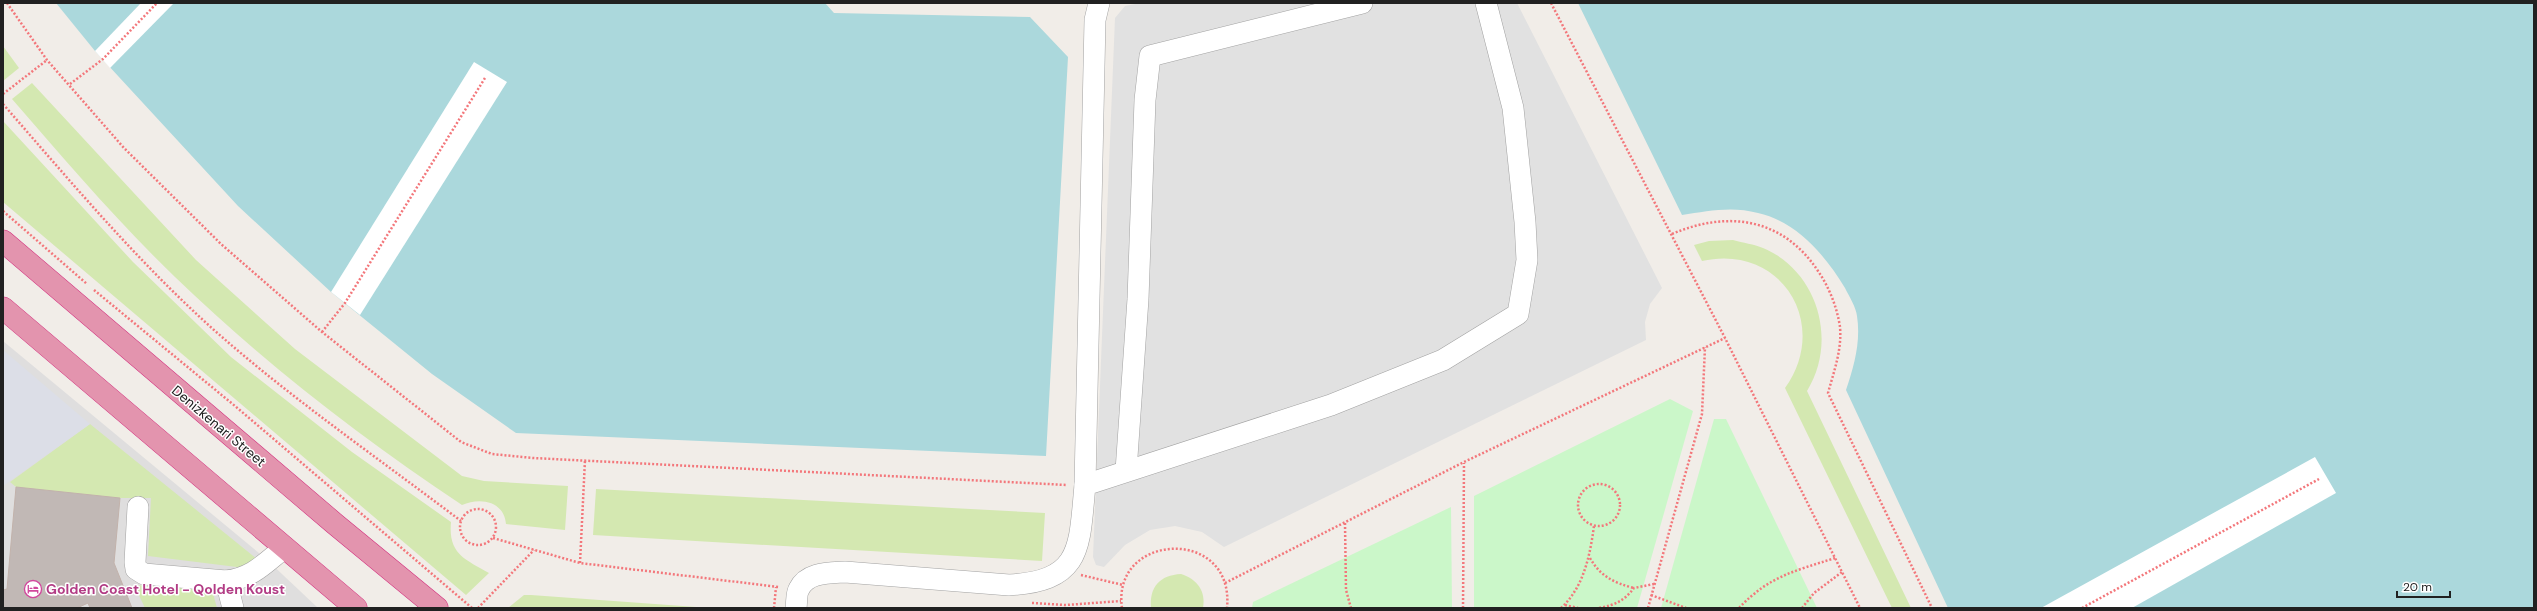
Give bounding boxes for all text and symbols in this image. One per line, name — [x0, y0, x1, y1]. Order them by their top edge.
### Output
street label: Denizkenari Street — [168, 381, 270, 471]
scale bar — [2397, 573, 2450, 599]
hotel icon: Golden Coast Hotel - Qolden Koust — [23, 579, 43, 599]
text: 20 m — [2403, 579, 2432, 595]
place label: Golden Coast Hotel - Qolden Koust — [46, 580, 285, 598]

